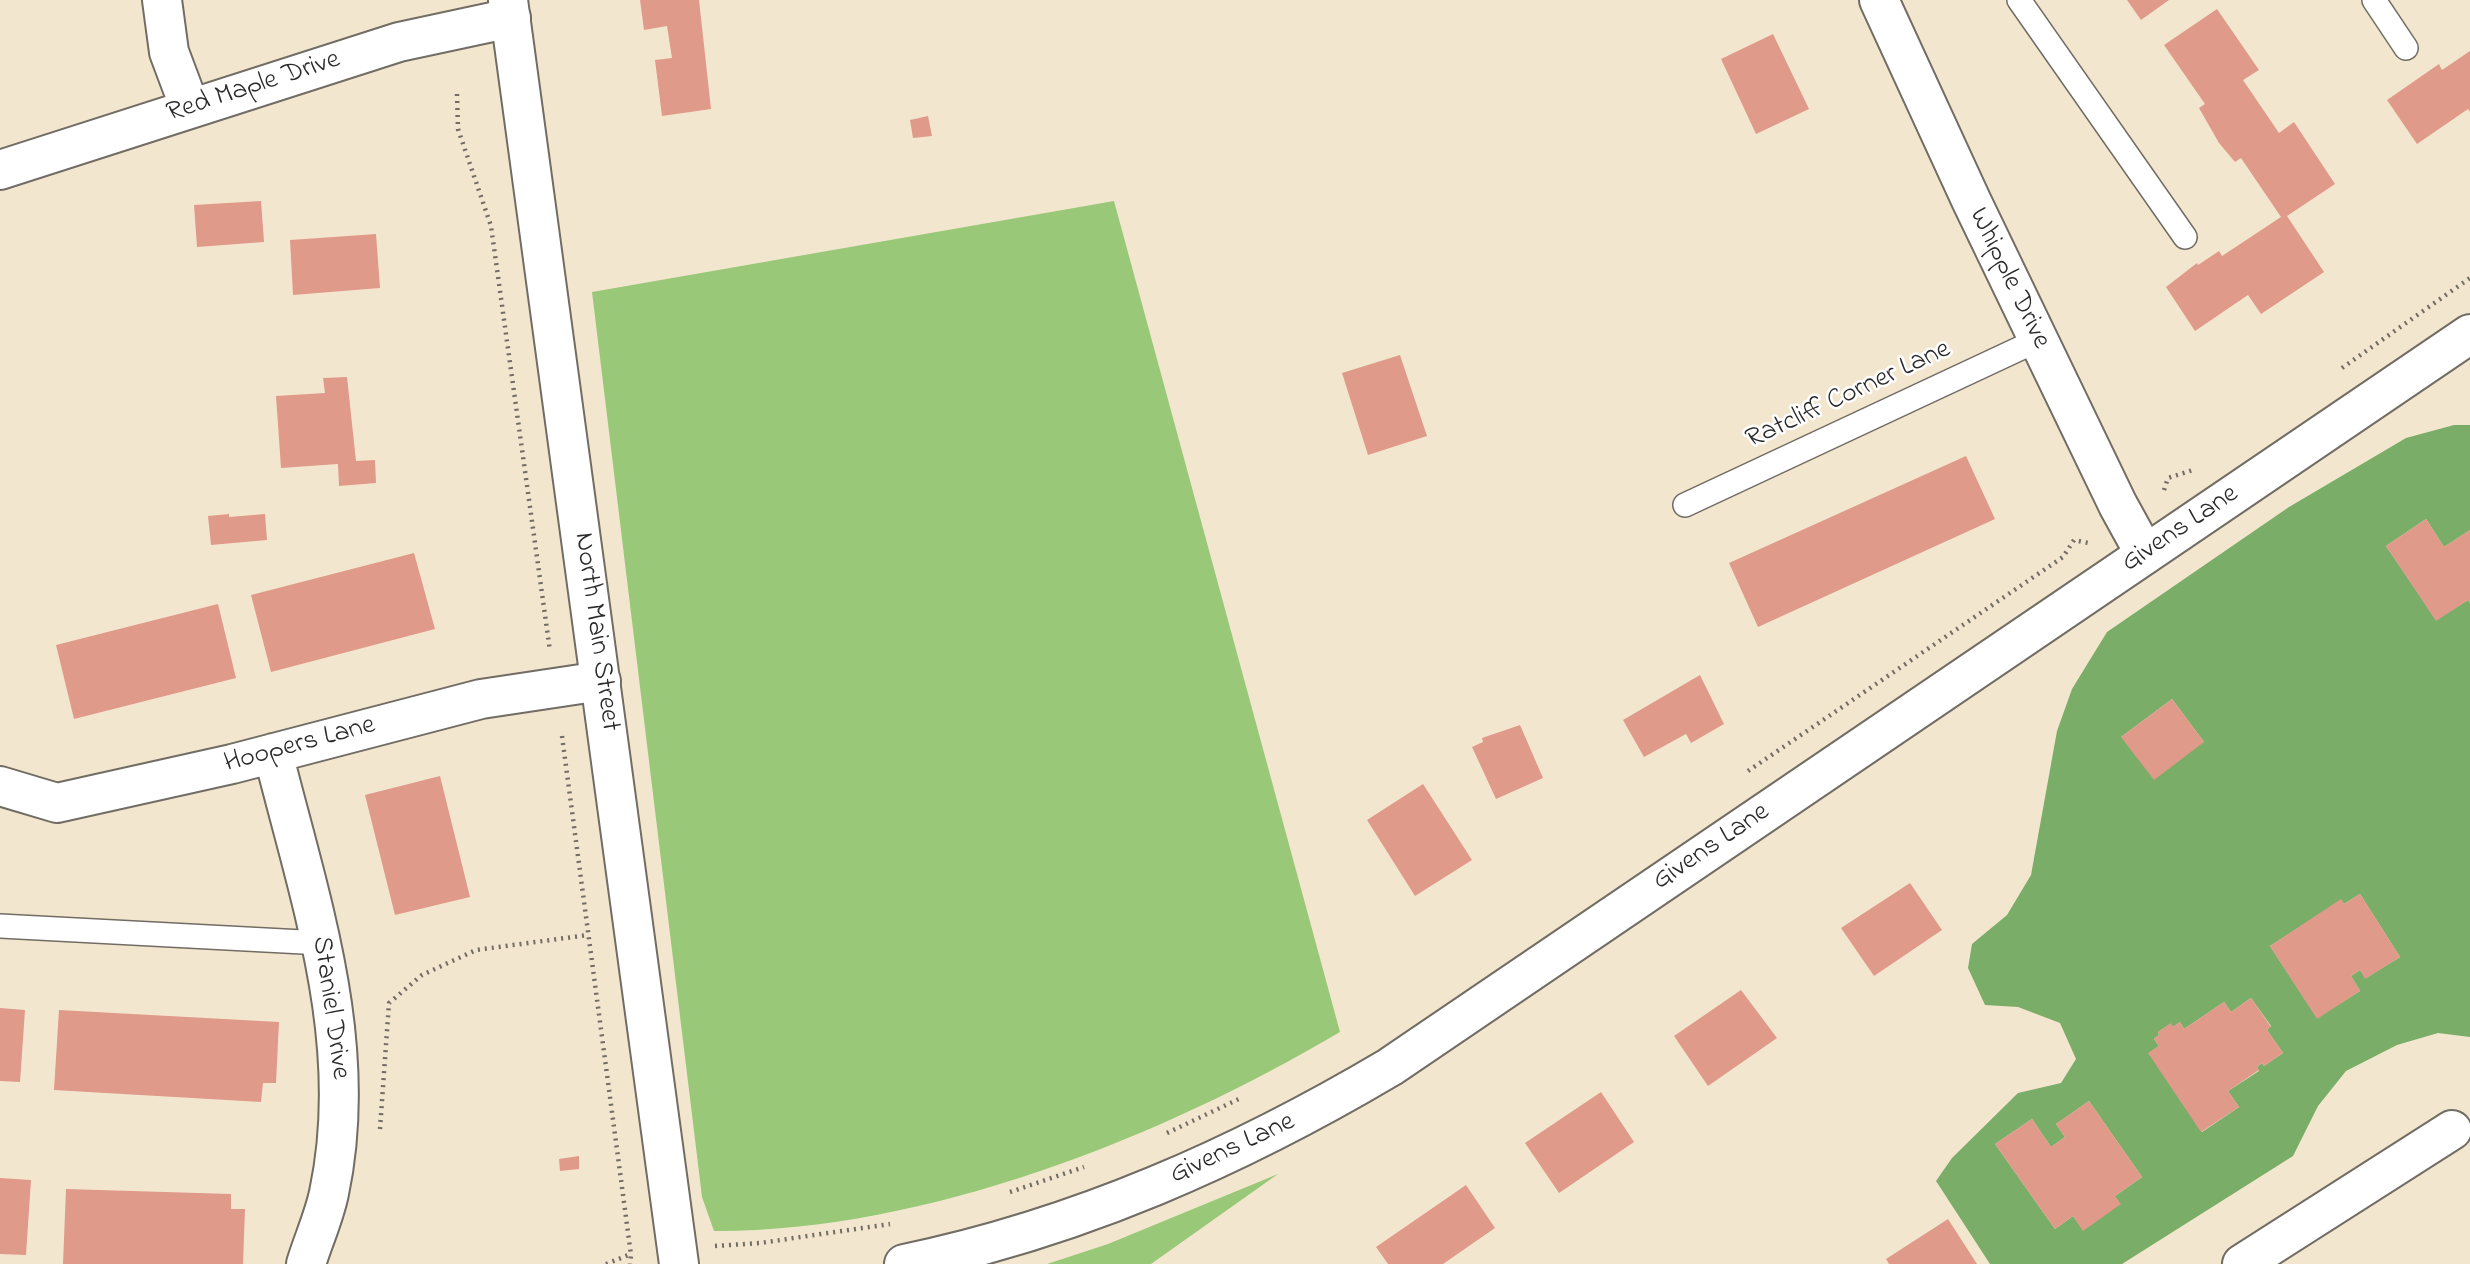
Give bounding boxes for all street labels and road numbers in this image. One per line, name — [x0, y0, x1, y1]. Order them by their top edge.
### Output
street label: Red Maple Drive — [163, 44, 345, 132]
street label: Whipple Drive — [1960, 203, 2056, 355]
street label: Ratcliff Corner Lane — [1741, 334, 1957, 458]
street label: Givens Lane — [2116, 479, 2246, 581]
street label: North Main Street — [564, 530, 626, 734]
street label: Hoopers Lane — [221, 710, 379, 782]
street label: Givens Lane — [1647, 797, 1777, 899]
street label: Staniel Drive — [302, 934, 356, 1082]
street label: Givens Lane — [1165, 1107, 1301, 1193]

